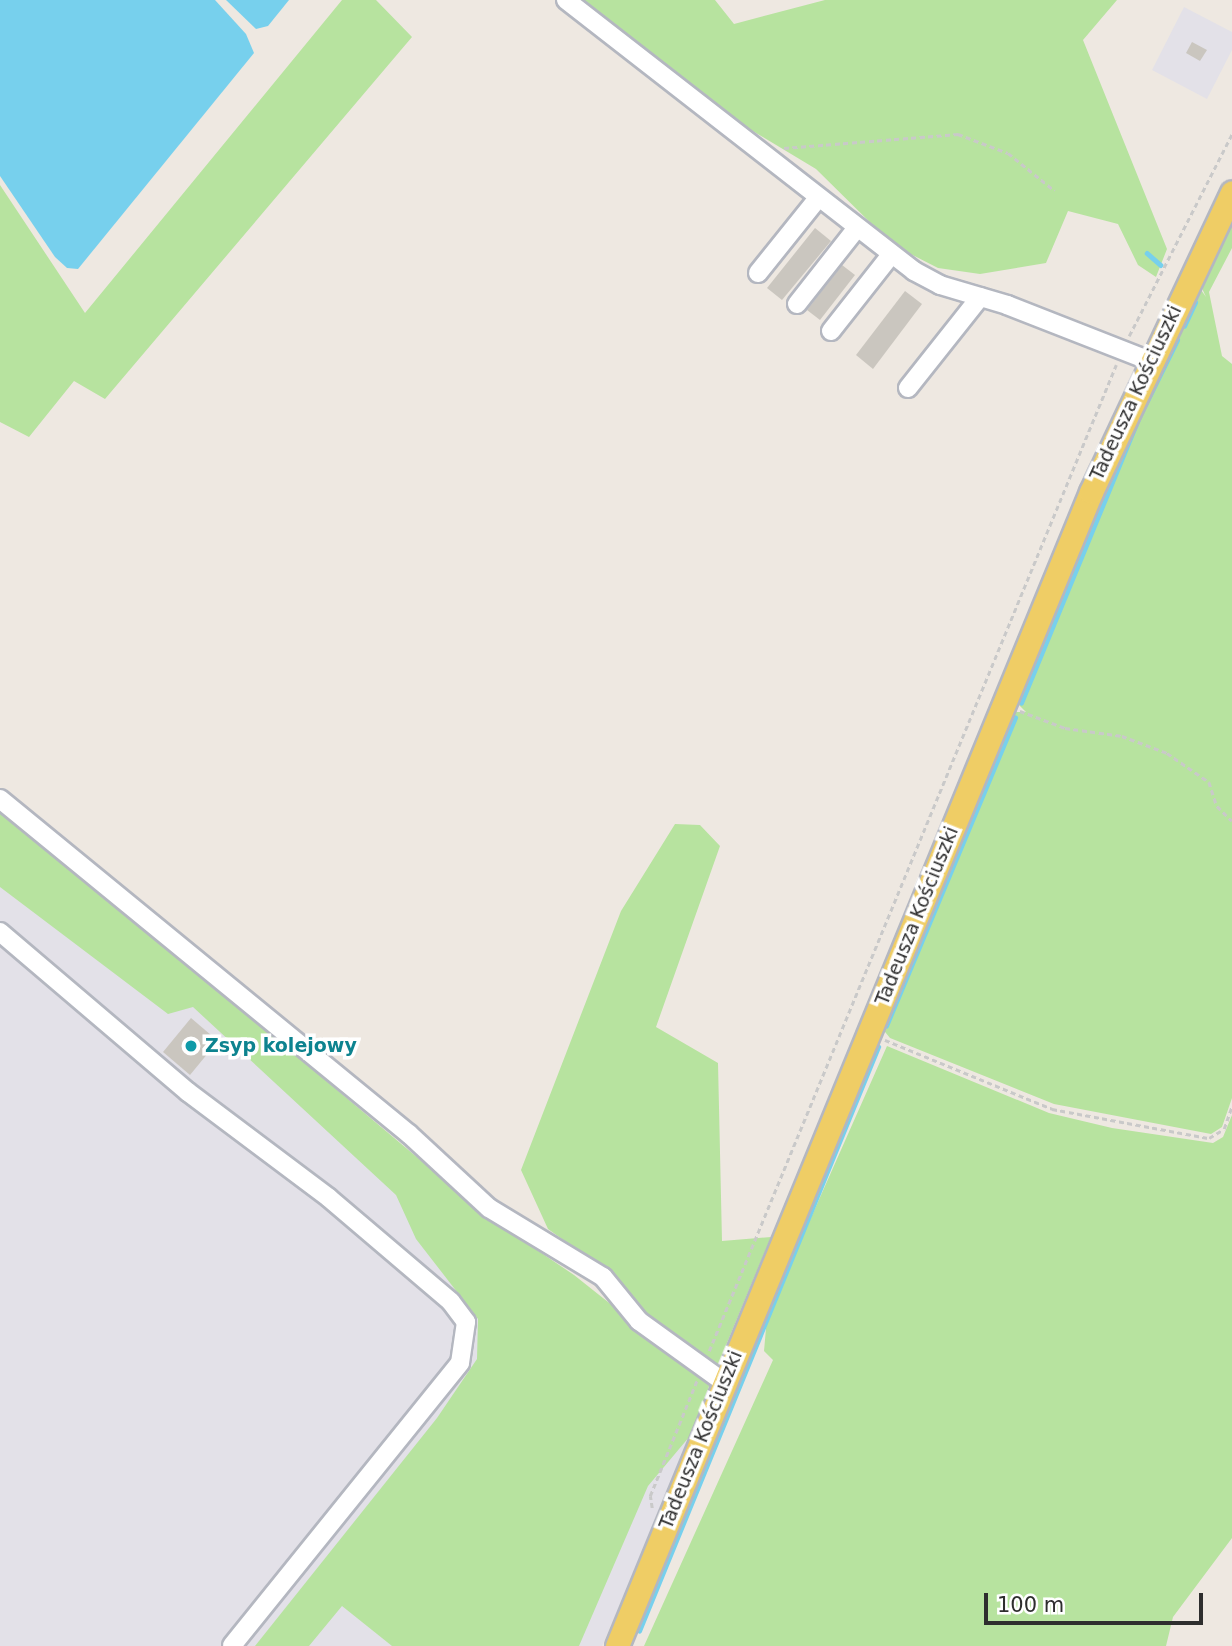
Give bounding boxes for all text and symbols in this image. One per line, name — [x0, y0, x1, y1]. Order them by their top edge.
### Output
street label: Tadeusza Kościuszki — [1085, 302, 1187, 484]
street label: Tadeusza Kościuszki — [871, 823, 963, 1009]
place label: Zsyp kolejowy — [205, 1035, 357, 1057]
marker: Zsyp kolejowy — [183, 1038, 199, 1054]
street label: Tadeusza Kościuszki — [655, 1347, 747, 1533]
scale bar — [987, 1580, 1206, 1624]
text: 100 m — [997, 1593, 1064, 1617]

